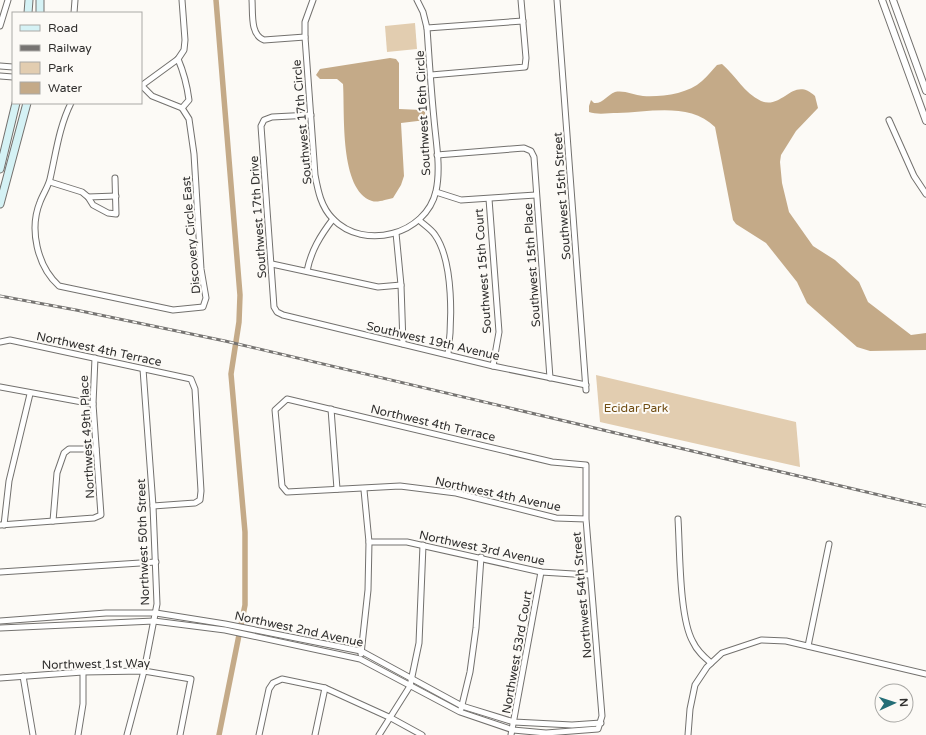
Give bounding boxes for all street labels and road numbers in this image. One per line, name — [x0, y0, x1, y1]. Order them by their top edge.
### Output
street label: Southwest 16th Circle — [413, 50, 433, 176]
street label: Southwest 17th Circle — [290, 59, 314, 185]
street label: Southwest 15th Street — [551, 131, 573, 260]
street label: Southwest 17th Drive — [247, 155, 269, 279]
street label: Discovery Circle East — [179, 175, 203, 294]
street label: Southwest 15th Place — [521, 202, 543, 328]
street label: Southwest 15th Court — [472, 208, 494, 334]
street label: Southwest 19th Avenue — [365, 319, 501, 363]
street label: Northwest 4th Terrace — [35, 329, 163, 369]
street label: Northwest 49th Place — [77, 375, 97, 499]
street label: Northwest 4th Terrace — [369, 402, 497, 444]
street label: Northwest 4th Avenue — [434, 474, 562, 514]
street label: Northwest 50th Street — [134, 478, 152, 606]
street label: Northwest 3rd Avenue — [418, 528, 546, 568]
street label: Northwest 54th Street — [569, 531, 595, 659]
street label: Northwest 53rd Court — [499, 589, 535, 715]
street label: Northwest 2nd Avenue — [233, 609, 365, 650]
street label: Northwest 1st Way — [42, 656, 151, 672]

